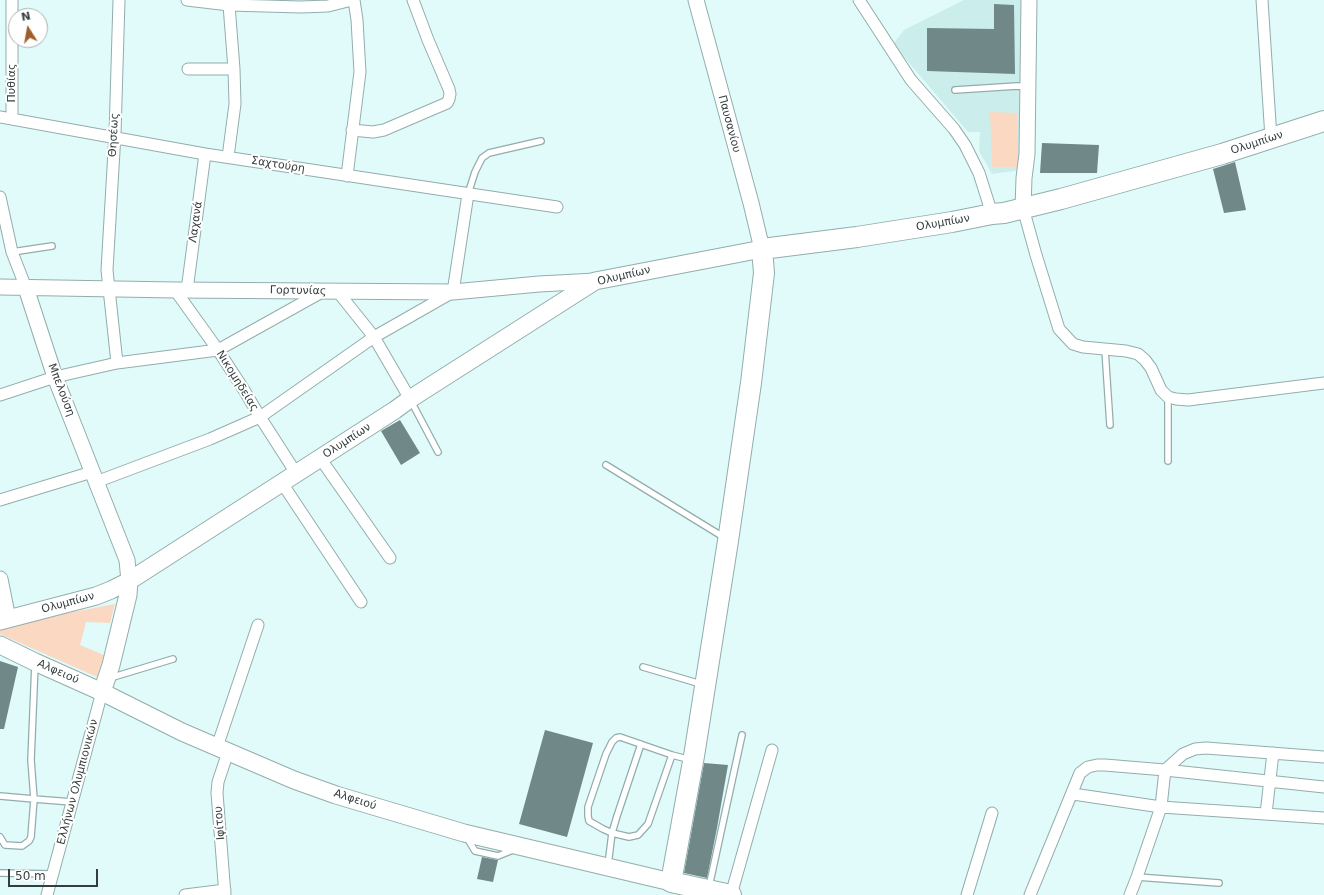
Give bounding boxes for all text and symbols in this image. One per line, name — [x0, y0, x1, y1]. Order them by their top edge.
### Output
north arrow — [8, 8, 48, 48]
text: N — [20, 9, 32, 24]
street label: Πυθίας — [5, 64, 19, 102]
street label: Παυσανίου — [715, 94, 743, 154]
street label: Θησέως — [106, 113, 122, 157]
street label: Ολυμπίων — [1229, 128, 1285, 158]
street label: Σαχτούρη — [250, 154, 306, 176]
street label: Λαχανά — [187, 200, 205, 244]
street label: Ολυμπίων — [915, 212, 971, 234]
street label: Ολυμπίων — [596, 263, 652, 289]
street label: Γορτυνίας — [270, 284, 326, 298]
street label: Νικομηδείας — [213, 348, 261, 414]
street label: Μπελούση — [45, 362, 77, 418]
street label: Ολυμπίων — [321, 421, 373, 461]
street label: Ολυμπίων — [40, 590, 96, 616]
street label: Αλφειού — [35, 657, 81, 687]
street label: Ελλήνων Ολυμπιονικών — [55, 718, 101, 846]
street label: Αλφειού — [332, 787, 378, 813]
street label: Ιφίτου — [212, 806, 228, 840]
scale bar — [10, 861, 100, 887]
text: 50 m — [15, 869, 46, 883]

